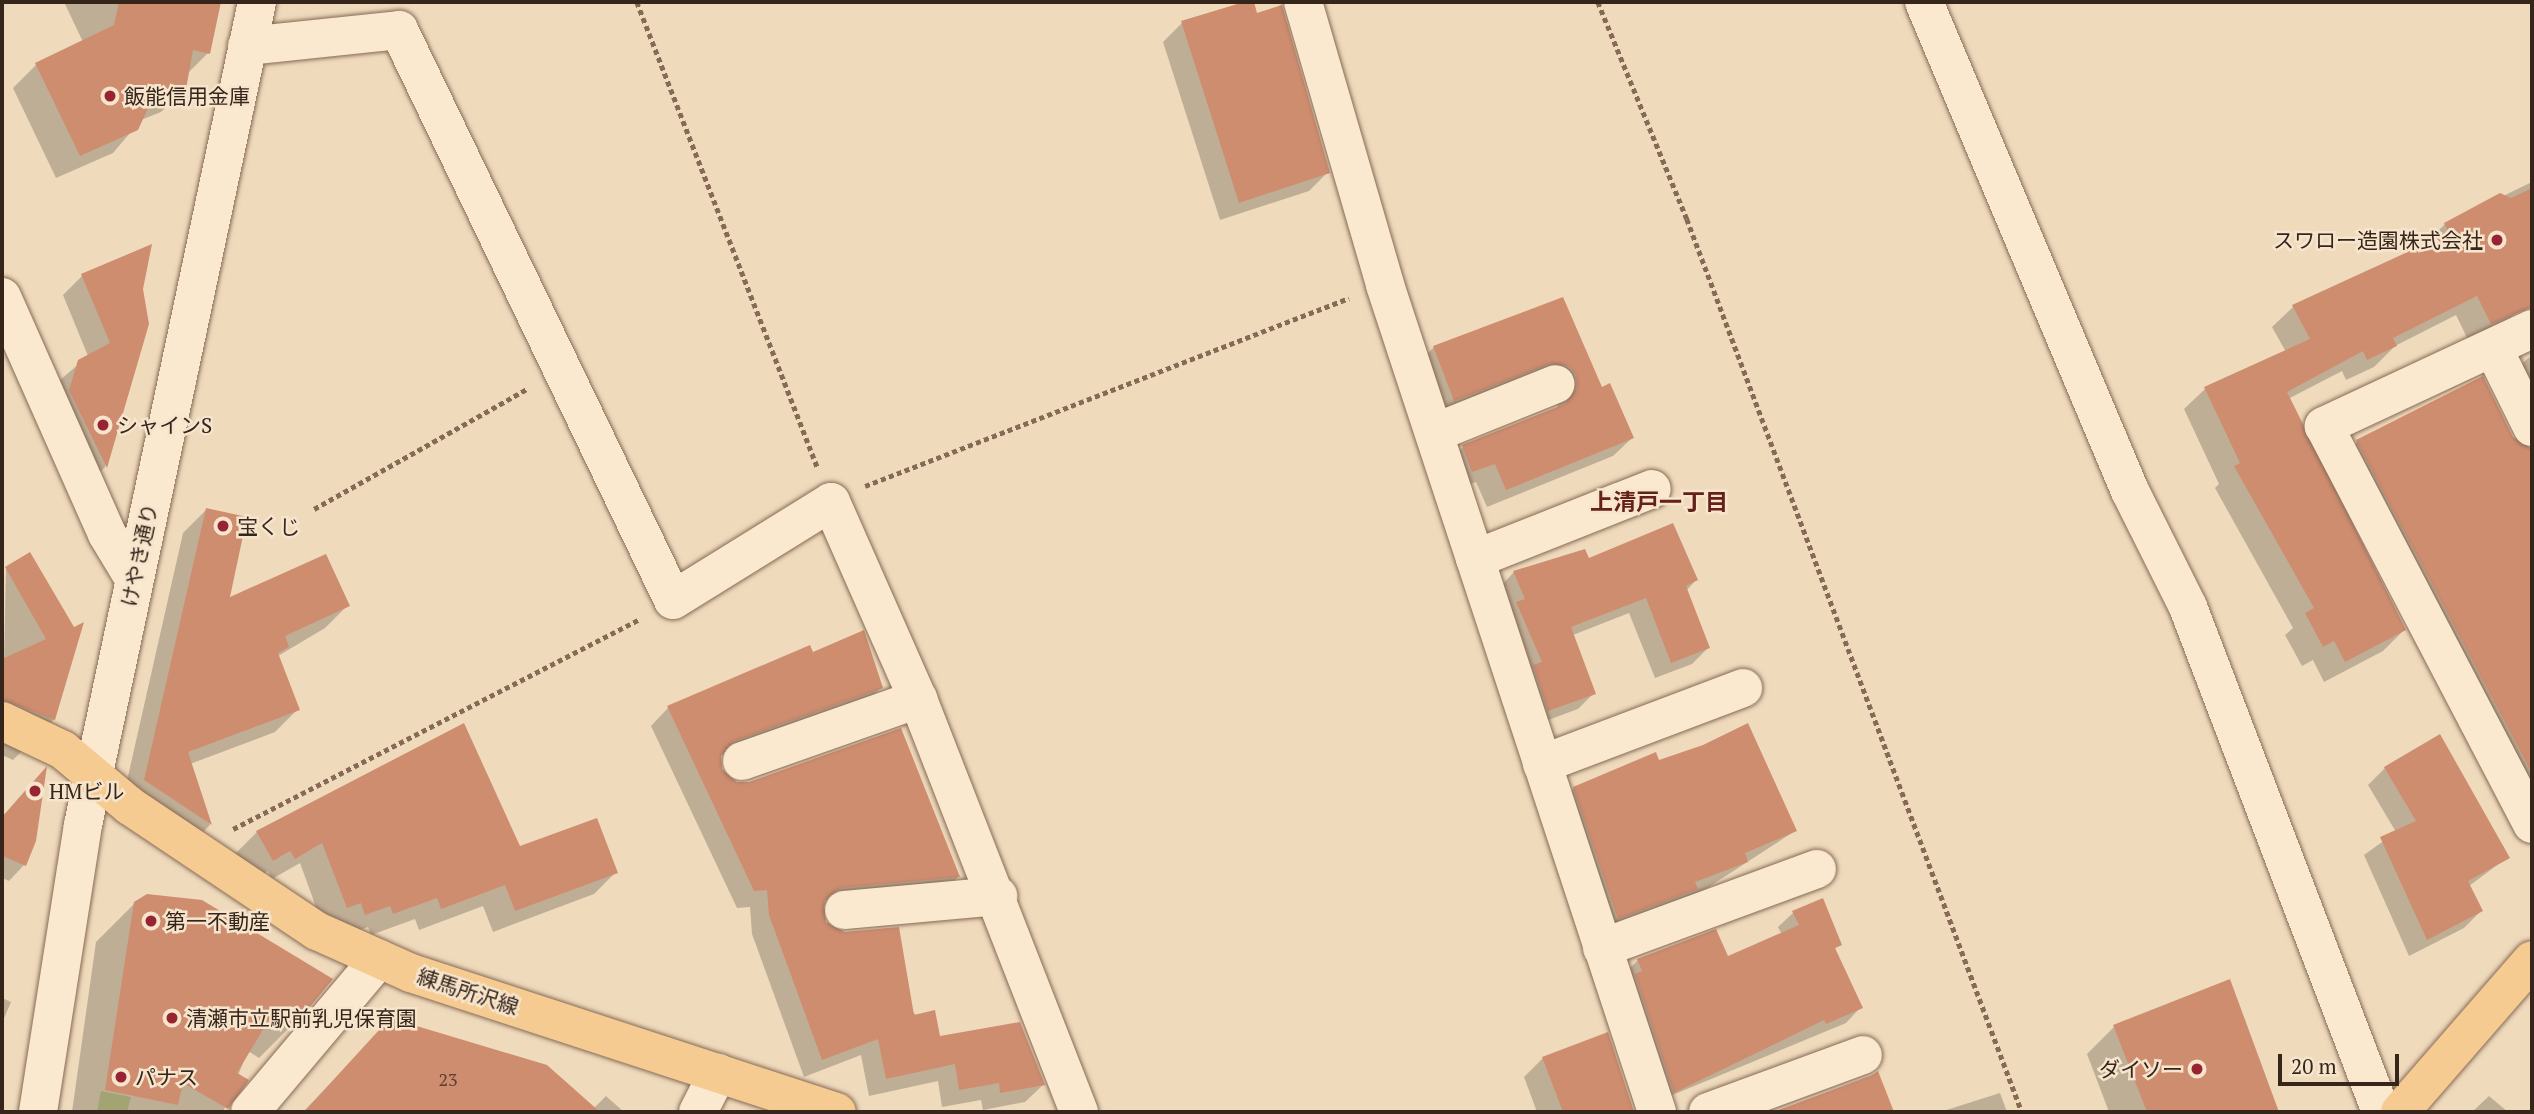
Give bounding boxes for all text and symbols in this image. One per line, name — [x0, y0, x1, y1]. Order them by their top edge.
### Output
place label: 飯能信用金庫 — [124, 83, 250, 109]
marker: 飯能信用金庫 — [102, 88, 118, 104]
place label: スワロー造園株式会社 — [2273, 227, 2483, 253]
marker: スワロー造園株式会社 — [2489, 232, 2505, 248]
place label: シャインS — [117, 412, 212, 438]
marker: シャインS — [95, 417, 111, 433]
district label: 上清戸一丁目 — [1590, 488, 1728, 516]
street label: けやき通り — [116, 501, 162, 609]
place label: 宝くじ — [237, 513, 300, 539]
marker: 宝くじ — [215, 518, 231, 534]
place label: HMビル — [49, 778, 124, 804]
marker: HMビル — [27, 783, 43, 799]
place label: 第一不動産 — [165, 908, 270, 934]
marker: 第一不動産 — [143, 913, 159, 929]
street label: 練馬所沢線 — [414, 963, 522, 1019]
place label: 清瀬市立駅前乳児保育園 — [186, 1005, 417, 1031]
marker: 清瀬市立駅前乳児保育園 — [164, 1010, 180, 1026]
scale bar — [2282, 1040, 2403, 1084]
text: 20 m — [2291, 1052, 2337, 1080]
place label: ダイソー — [2099, 1056, 2183, 1082]
marker: ダイソー — [2189, 1061, 2205, 1077]
place label: パナス — [135, 1064, 198, 1090]
house number: 23 — [438, 1068, 458, 1090]
marker: パナス — [113, 1069, 129, 1085]

